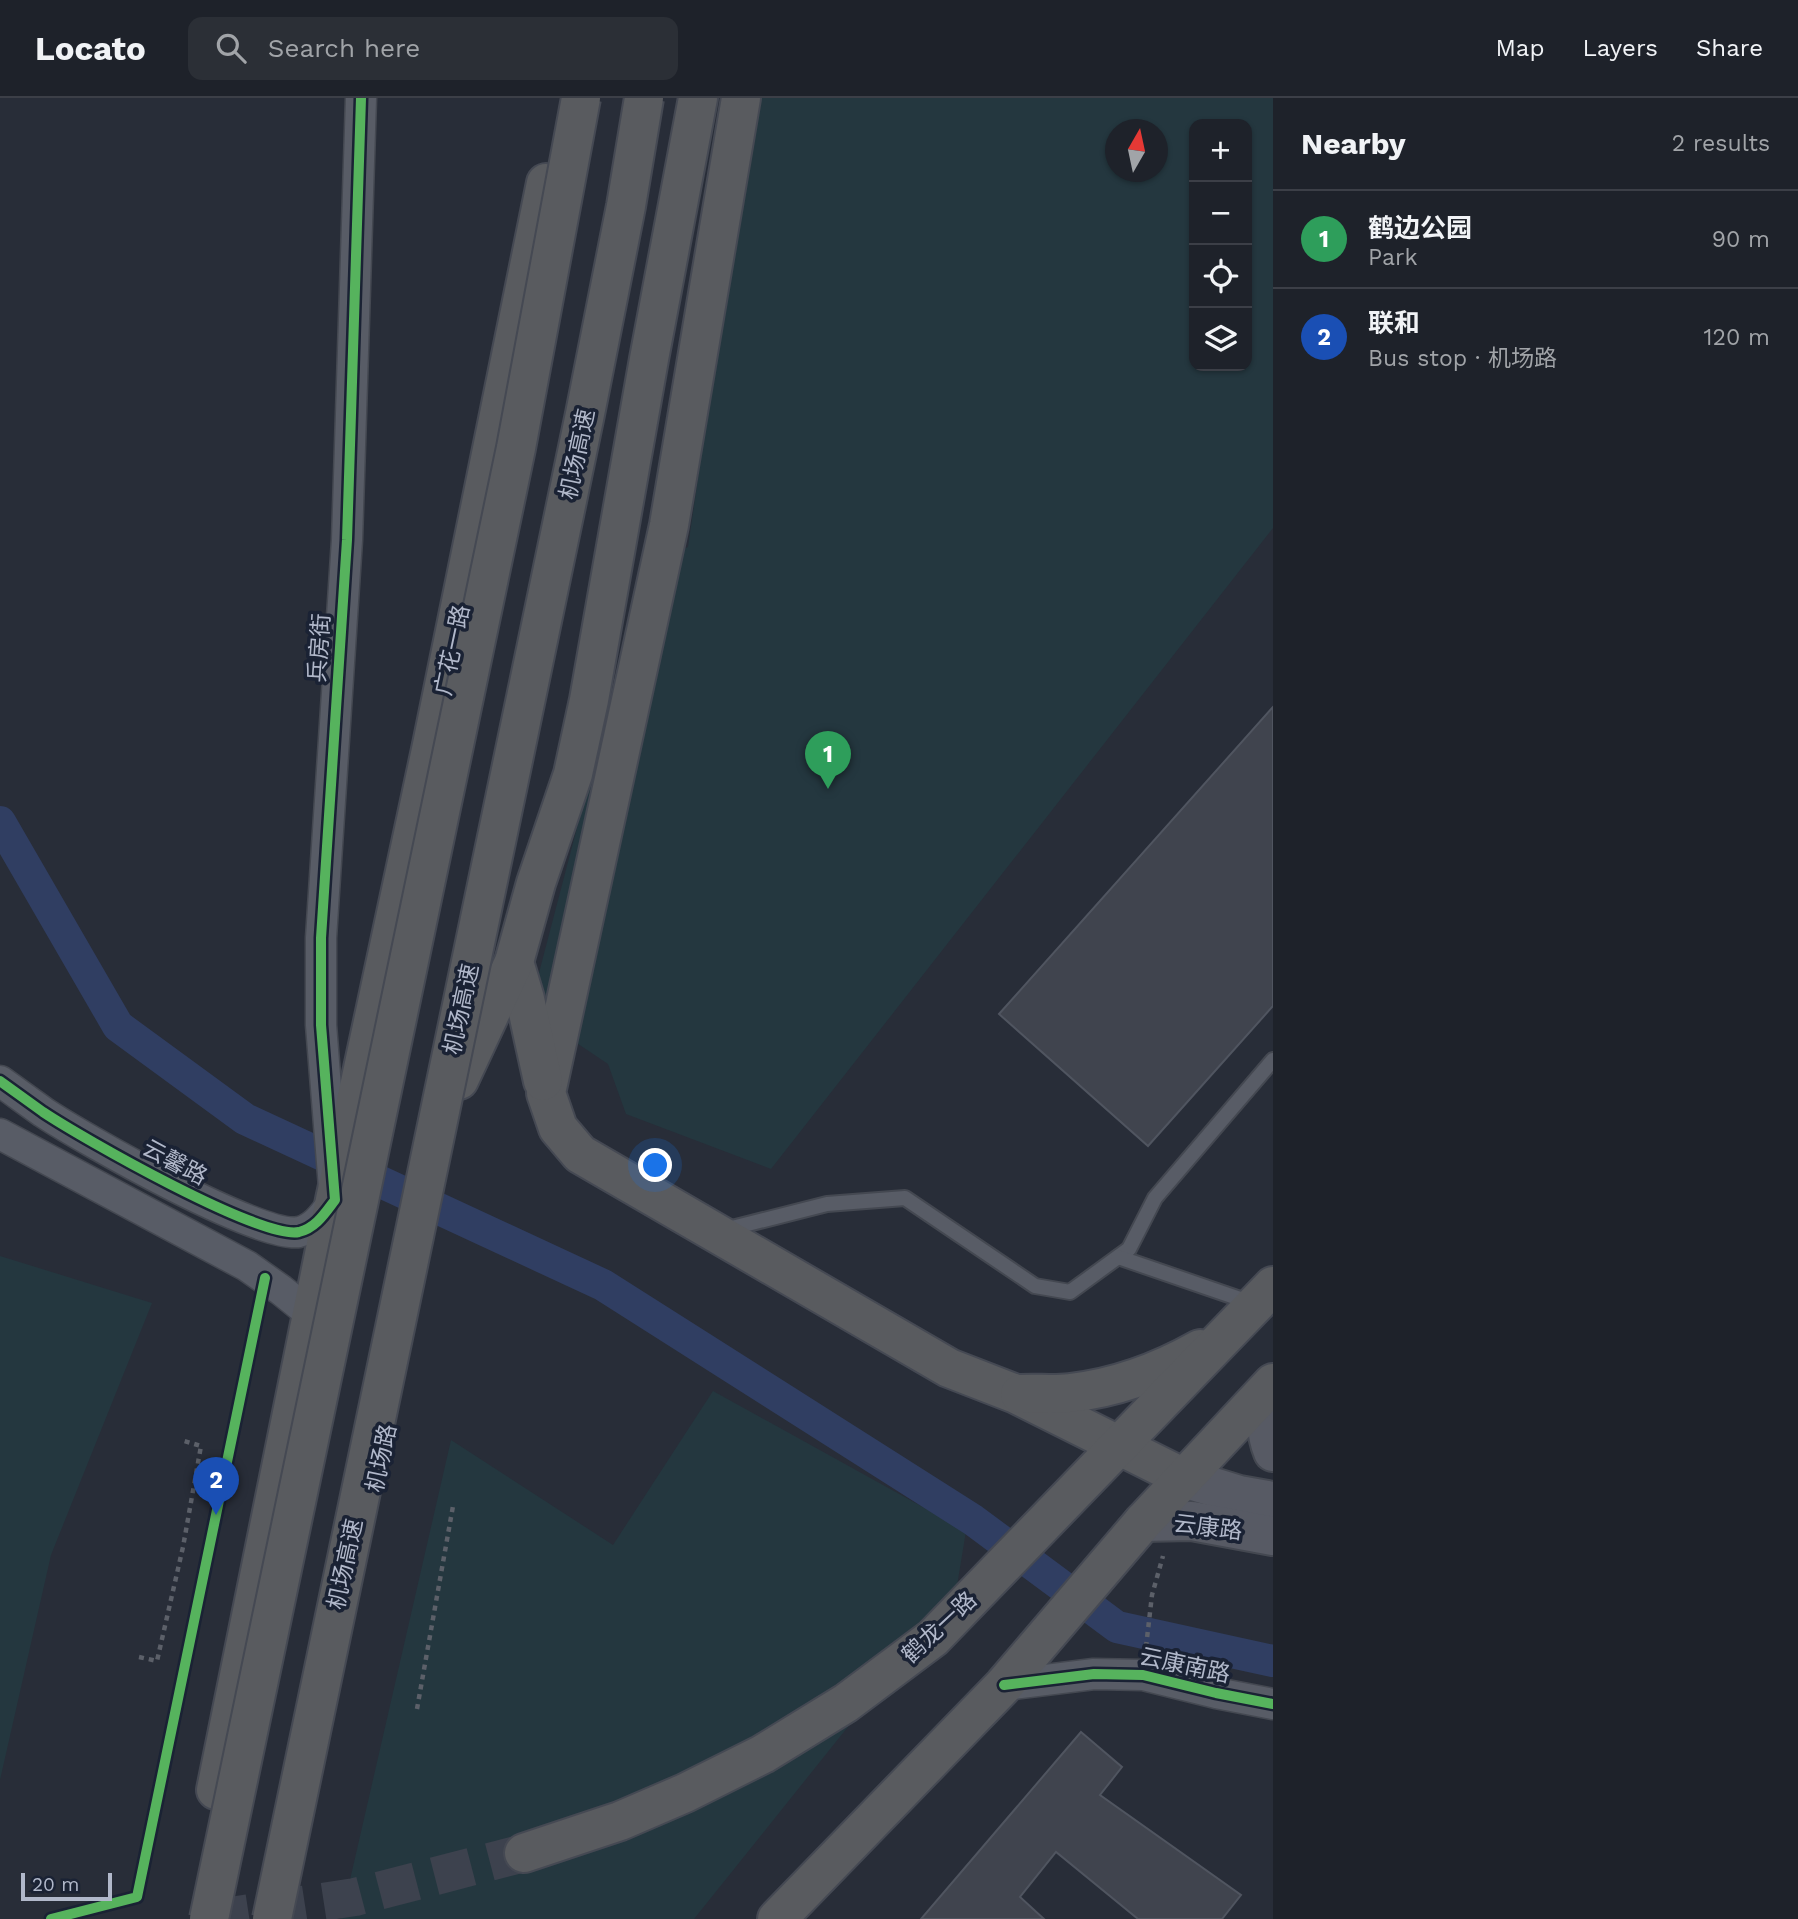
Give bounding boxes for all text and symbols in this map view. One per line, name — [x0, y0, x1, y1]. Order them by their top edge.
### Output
search box — [188, 17, 678, 80]
text: Locato — [35, 29, 146, 68]
icon: search — [212, 29, 250, 67]
text: Search here — [268, 33, 420, 63]
text: Map — [1496, 34, 1544, 62]
text: Layers — [1582, 34, 1658, 62]
text: Share — [1696, 34, 1763, 62]
north arrow — [1105, 119, 1168, 182]
map controls — [1189, 119, 1252, 371]
button: + — [1189, 119, 1252, 182]
text: Nearby — [1301, 126, 1406, 161]
text: 2 results — [1672, 130, 1770, 157]
button: − — [1189, 182, 1252, 245]
text: 鹤边公园 — [1368, 213, 1472, 243]
text: 1 — [1319, 226, 1329, 253]
text: 90 m — [1712, 226, 1770, 253]
text: Park — [1368, 244, 1417, 271]
button: locate — [1189, 245, 1252, 308]
button: layers — [1189, 308, 1252, 371]
text: 联和 — [1368, 308, 1420, 338]
text: 2 — [1317, 324, 1331, 351]
text: 120 m — [1704, 324, 1770, 351]
text: Bus stop · 机场路 — [1368, 345, 1557, 372]
street label: 机场高速 — [555, 406, 600, 502]
street label: 广花一路 — [430, 602, 475, 698]
street label: 兵房街 — [304, 613, 335, 683]
pin: 1 — [805, 731, 851, 789]
street label: 机场高速 — [439, 961, 484, 1057]
street label: 云馨路 — [138, 1134, 212, 1191]
your location — [638, 1148, 672, 1182]
street label: 机场路 — [361, 1422, 402, 1495]
pin: 2 — [193, 1457, 239, 1515]
street label: 云康路 — [1172, 1510, 1244, 1545]
street label: 机场高速 — [323, 1516, 368, 1612]
street label: 鹤龙一路 — [896, 1586, 982, 1669]
street label: 云康南路 — [1137, 1643, 1233, 1688]
scale bar — [21, 1870, 112, 1902]
text: 20 m — [32, 1873, 79, 1896]

